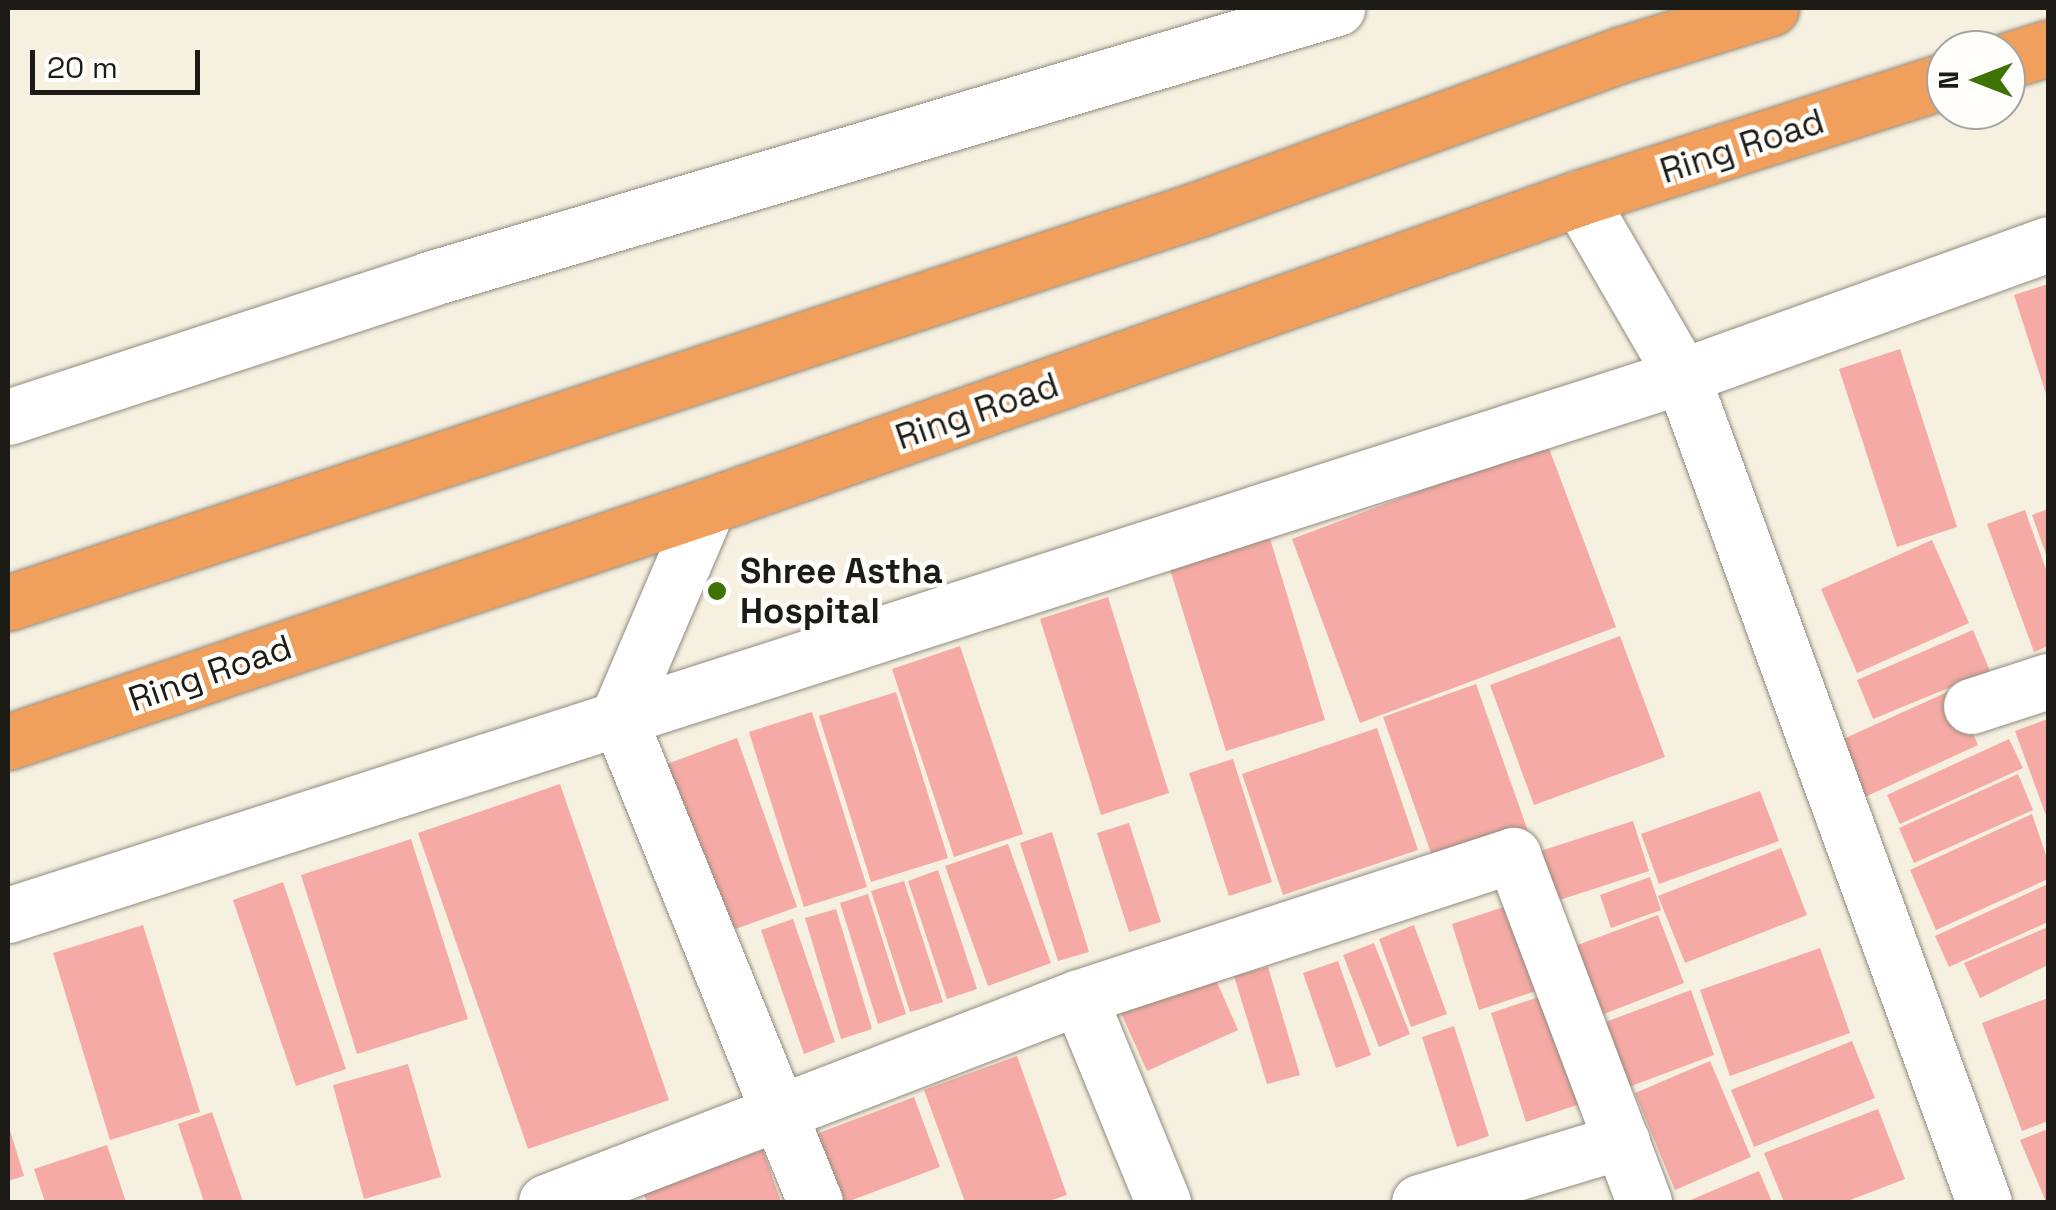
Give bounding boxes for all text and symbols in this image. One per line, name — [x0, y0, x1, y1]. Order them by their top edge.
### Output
scale bar — [35, 30, 205, 92]
north arrow — [1926, 30, 2026, 130]
text: 20 m — [47, 48, 118, 87]
text: N — [1930, 71, 1966, 89]
street label: Ring Road — [1655, 100, 1829, 192]
street label: Ring Road — [890, 364, 1064, 458]
place label: Shree Astha Hospital — [740, 550, 943, 632]
marker: Shree Astha Hospital — [704, 578, 730, 604]
street label: Ring Road — [123, 626, 297, 720]

